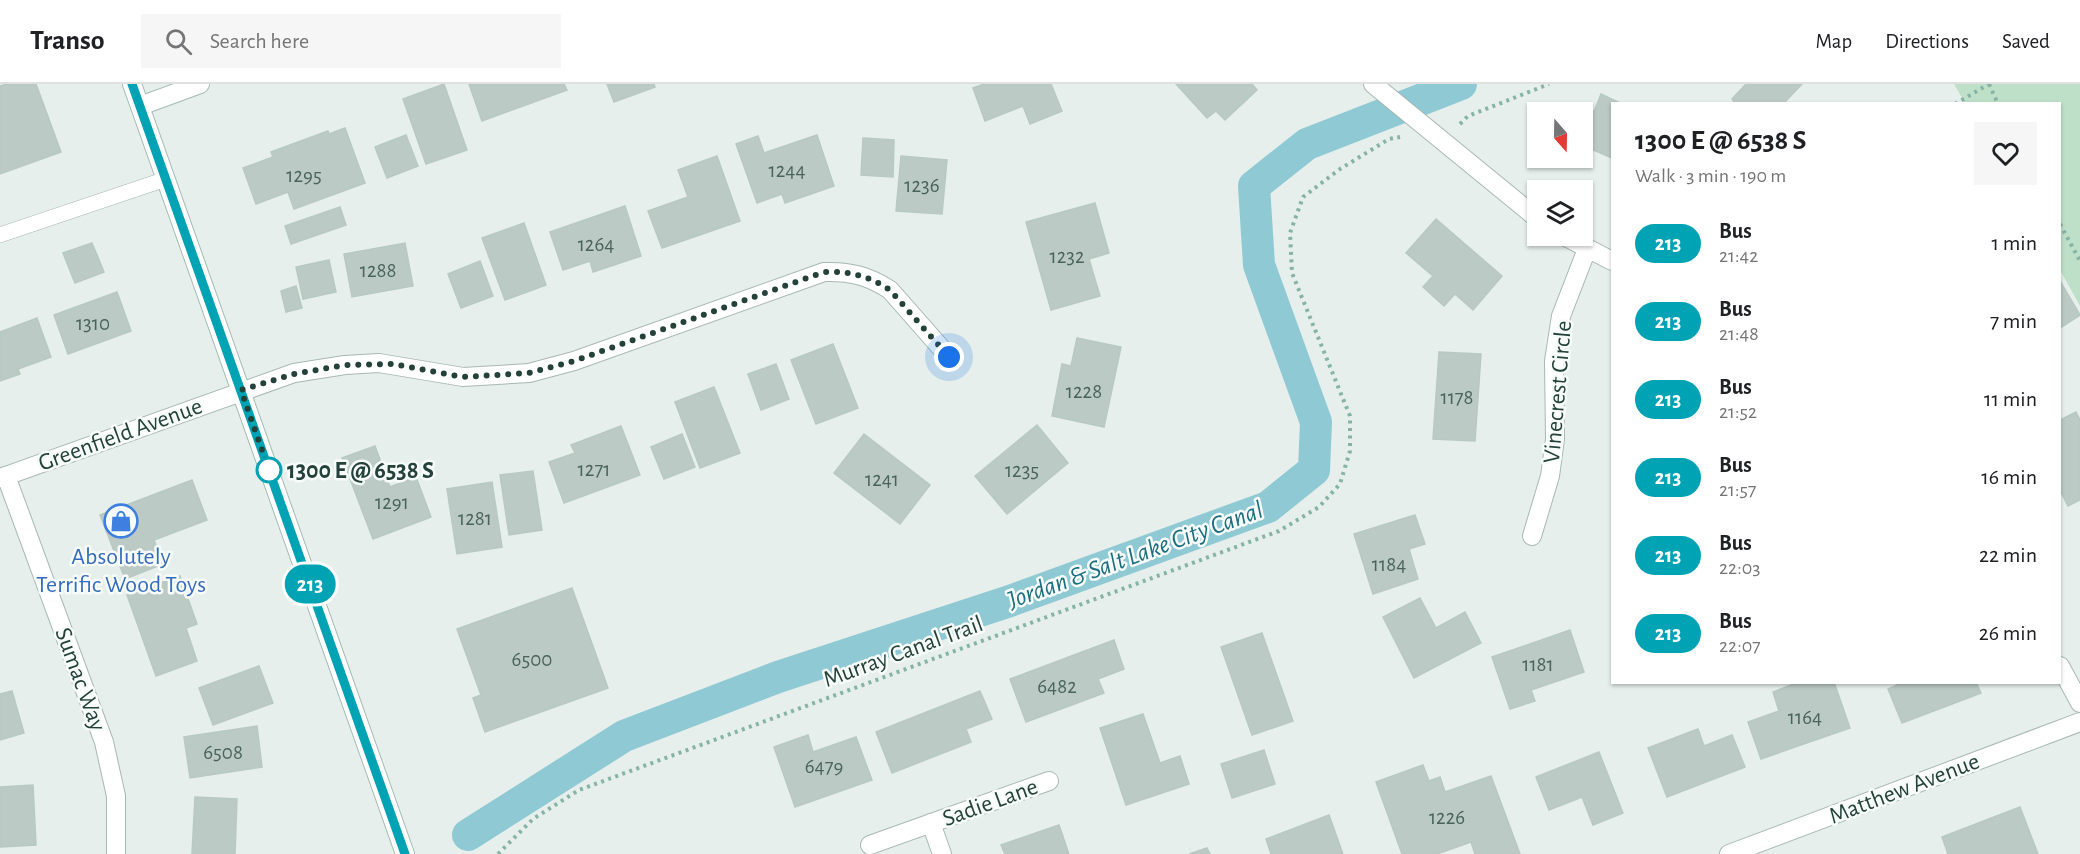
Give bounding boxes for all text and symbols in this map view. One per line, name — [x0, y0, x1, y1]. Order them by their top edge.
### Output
search box — [141, 14, 561, 68]
icon: search — [162, 25, 195, 58]
text: Transo — [30, 27, 105, 55]
text: Search here — [210, 30, 309, 52]
text: Map — [1816, 31, 1852, 52]
text: Directions — [1885, 31, 1969, 52]
text: Saved — [2002, 31, 2050, 52]
north arrow — [1527, 102, 1593, 168]
map controls — [1527, 102, 1593, 246]
button: heart — [1974, 122, 2037, 185]
text: 1300 E @ 6538 S — [1635, 127, 1807, 155]
house number: 1244 — [769, 160, 805, 181]
house number: 1295 — [286, 165, 322, 186]
text: Walk · 3 min · 190 m — [1635, 166, 1786, 186]
house number: 1236 — [904, 175, 940, 196]
button: layers — [1527, 180, 1593, 246]
text: Bus — [1719, 220, 1752, 242]
text: 1 min — [1992, 232, 2037, 254]
text: 213 — [1655, 233, 1681, 254]
house number: 1264 — [578, 234, 614, 255]
house number: 1232 — [1050, 246, 1085, 267]
text: 21:42 — [1719, 246, 1758, 266]
house number: 1288 — [360, 260, 396, 281]
text: Bus — [1719, 298, 1752, 320]
text: 7 min — [1990, 310, 2037, 332]
text: 213 — [1655, 311, 1681, 332]
house number: 1310 — [76, 313, 110, 334]
street label: Vinecrest Circle — [1540, 320, 1576, 465]
text: 21:48 — [1719, 324, 1759, 344]
your location — [934, 342, 964, 372]
text: Bus — [1719, 376, 1752, 398]
house number: 1228 — [1066, 381, 1102, 402]
house number: 1178 — [1440, 387, 1474, 408]
text: 11 min — [1984, 388, 2037, 410]
text: 213 — [1655, 389, 1681, 410]
street label: Greenfield Avenue — [35, 394, 206, 476]
text: 21:52 — [1719, 402, 1757, 422]
text: Bus — [1719, 454, 1752, 476]
marker: 1300 E @ 6538 S — [256, 457, 282, 483]
place label: 1300 E @ 6538 S — [287, 459, 434, 483]
house number: 1271 — [578, 459, 610, 480]
house number: 1235 — [1005, 460, 1039, 481]
text: 16 min — [1981, 466, 2037, 488]
text: 213 — [1655, 467, 1681, 488]
house number: 1241 — [865, 469, 899, 490]
text: 21:57 — [1719, 480, 1756, 500]
house number: 1291 — [375, 492, 409, 513]
water label: Jordan & Salt Lake City Canal — [1003, 497, 1266, 614]
shop icon: Absolutely Terrific Wood Toys — [103, 503, 139, 539]
house number: 1281 — [458, 508, 492, 529]
text: Bus — [1719, 532, 1752, 554]
text: 22 min — [1979, 544, 2037, 566]
place label: Absolutely Terrific Wood Toys — [36, 545, 206, 597]
text: 213 — [1655, 545, 1681, 566]
house number: 1184 — [1372, 554, 1406, 575]
text: 22:03 — [1719, 558, 1761, 578]
line badge: 213 — [276, 564, 344, 604]
text: 213 — [297, 574, 323, 595]
text: Bus — [1719, 610, 1752, 632]
street label: Murray Canal Trail — [820, 612, 986, 692]
text: 26 min — [1979, 622, 2037, 644]
text: 213 — [1655, 623, 1681, 644]
street label: Sumac Way — [50, 625, 110, 734]
text: 22:07 — [1719, 636, 1761, 656]
house number: 6500 — [512, 649, 552, 670]
house number: 1181 — [1522, 654, 1554, 675]
house number: 6482 — [1037, 676, 1077, 697]
house number: 1164 — [1788, 707, 1822, 728]
house number: 6508 — [203, 742, 243, 763]
street label: Matthew Avenue — [1826, 749, 1983, 829]
house number: 6479 — [805, 756, 843, 777]
street label: Sadie Lane — [940, 775, 1041, 831]
house number: 1226 — [1429, 807, 1465, 828]

